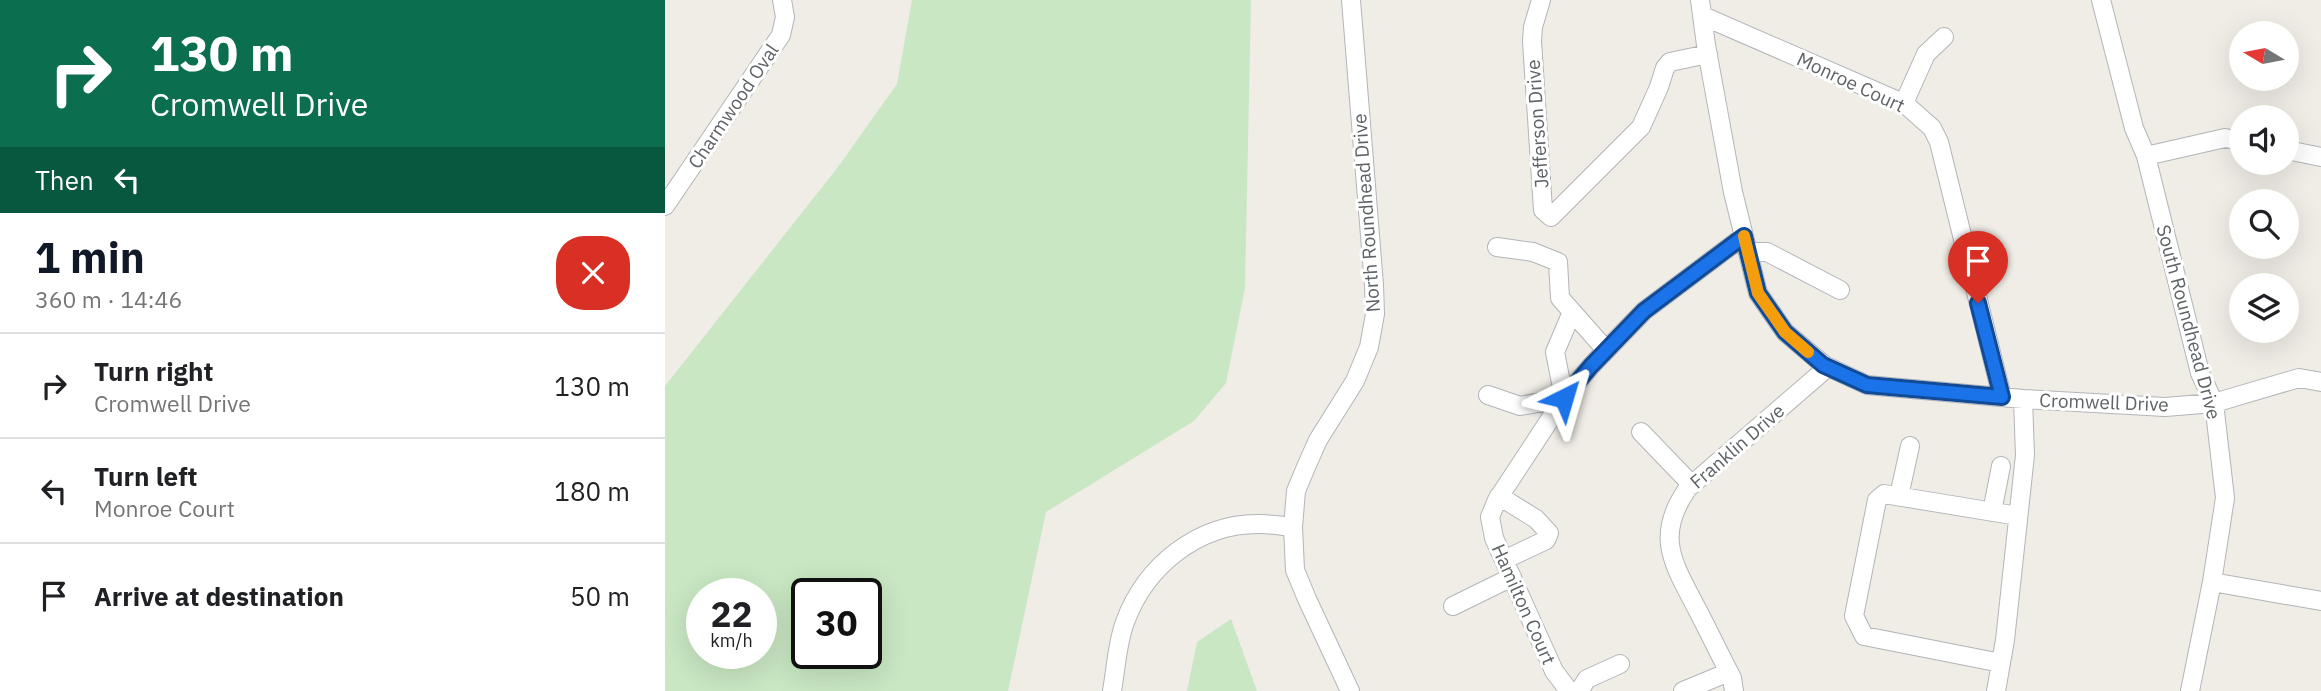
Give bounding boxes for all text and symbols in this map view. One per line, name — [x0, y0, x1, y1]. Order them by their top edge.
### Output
text: 130 m — [150, 21, 294, 84]
north arrow — [2229, 21, 2299, 91]
map controls — [2229, 21, 2299, 343]
icon: right — [35, 28, 126, 119]
street label: Charmwood Oval — [682, 39, 784, 173]
street label: Monroe Court — [1793, 47, 1909, 117]
street label: Jefferson Drive — [1521, 59, 1553, 189]
text: Cromwell Drive — [150, 83, 368, 125]
button: sound — [2229, 105, 2299, 175]
street label: North Roundhead Drive — [1347, 113, 1385, 313]
icon: left — [108, 161, 146, 199]
text: Then — [35, 163, 94, 197]
button: search — [2229, 189, 2299, 259]
street label: South Roundhead Drive — [2151, 222, 2227, 422]
text: 1 min — [35, 230, 145, 285]
pin — [1948, 231, 2008, 303]
button: close — [556, 236, 630, 310]
icon: arrive — [1959, 242, 1997, 280]
button: layers — [2229, 273, 2299, 343]
text: 360 m · 14:46 — [35, 284, 182, 314]
text: Turn right — [94, 354, 213, 388]
position arrow — [1527, 361, 1601, 435]
icon: right — [35, 367, 73, 405]
text: 130 m — [554, 369, 630, 403]
text: Cromwell Drive — [94, 388, 251, 418]
street label: Cromwell Drive — [2039, 388, 2169, 416]
street label: Franklin Drive — [1685, 398, 1789, 494]
text: Turn left — [94, 459, 197, 493]
icon: left — [35, 472, 73, 510]
text: 180 m — [554, 474, 630, 508]
text: Monroe Court — [94, 493, 235, 523]
street label: Hamilton Court — [1487, 540, 1561, 668]
icon: arrive — [35, 577, 73, 615]
speed limit sign: 30 — [791, 578, 882, 669]
text: Arrive at destination — [94, 579, 344, 613]
text: 50 m — [570, 579, 630, 613]
text: 22 — [710, 591, 753, 637]
text: km/h — [710, 629, 753, 652]

